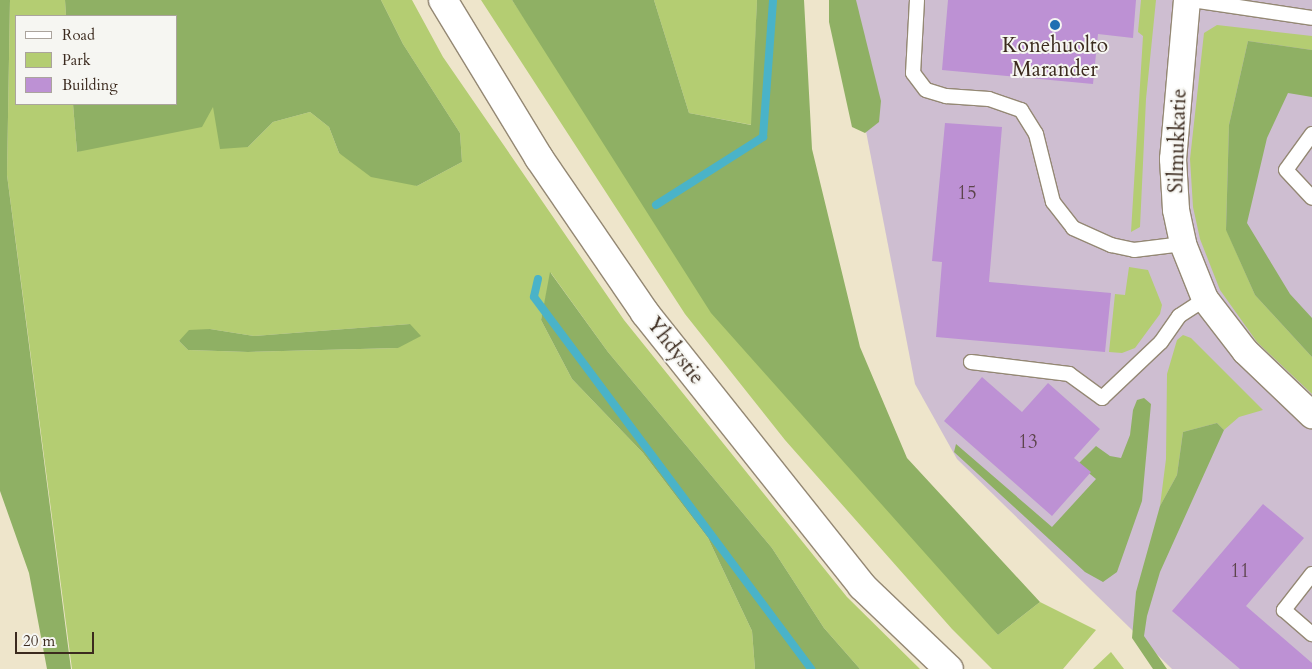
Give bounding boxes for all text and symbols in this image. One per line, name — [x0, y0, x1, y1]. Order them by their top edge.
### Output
legend — [15, 15, 178, 105]
marker: Konehuolto Marander — [1049, 19, 1061, 31]
text: Road — [62, 25, 95, 45]
place label: Konehuolto Marander — [1002, 33, 1108, 83]
text: Park — [62, 50, 91, 70]
text: Building — [62, 75, 118, 95]
street label: Silmukkatie — [1164, 88, 1192, 194]
house number: 15 — [957, 183, 977, 205]
street label: Yhdystie — [641, 312, 709, 390]
house number: 13 — [1018, 432, 1038, 454]
house number: 11 — [1230, 561, 1250, 583]
scale bar — [18, 622, 96, 654]
text: 20 m — [23, 631, 55, 651]

